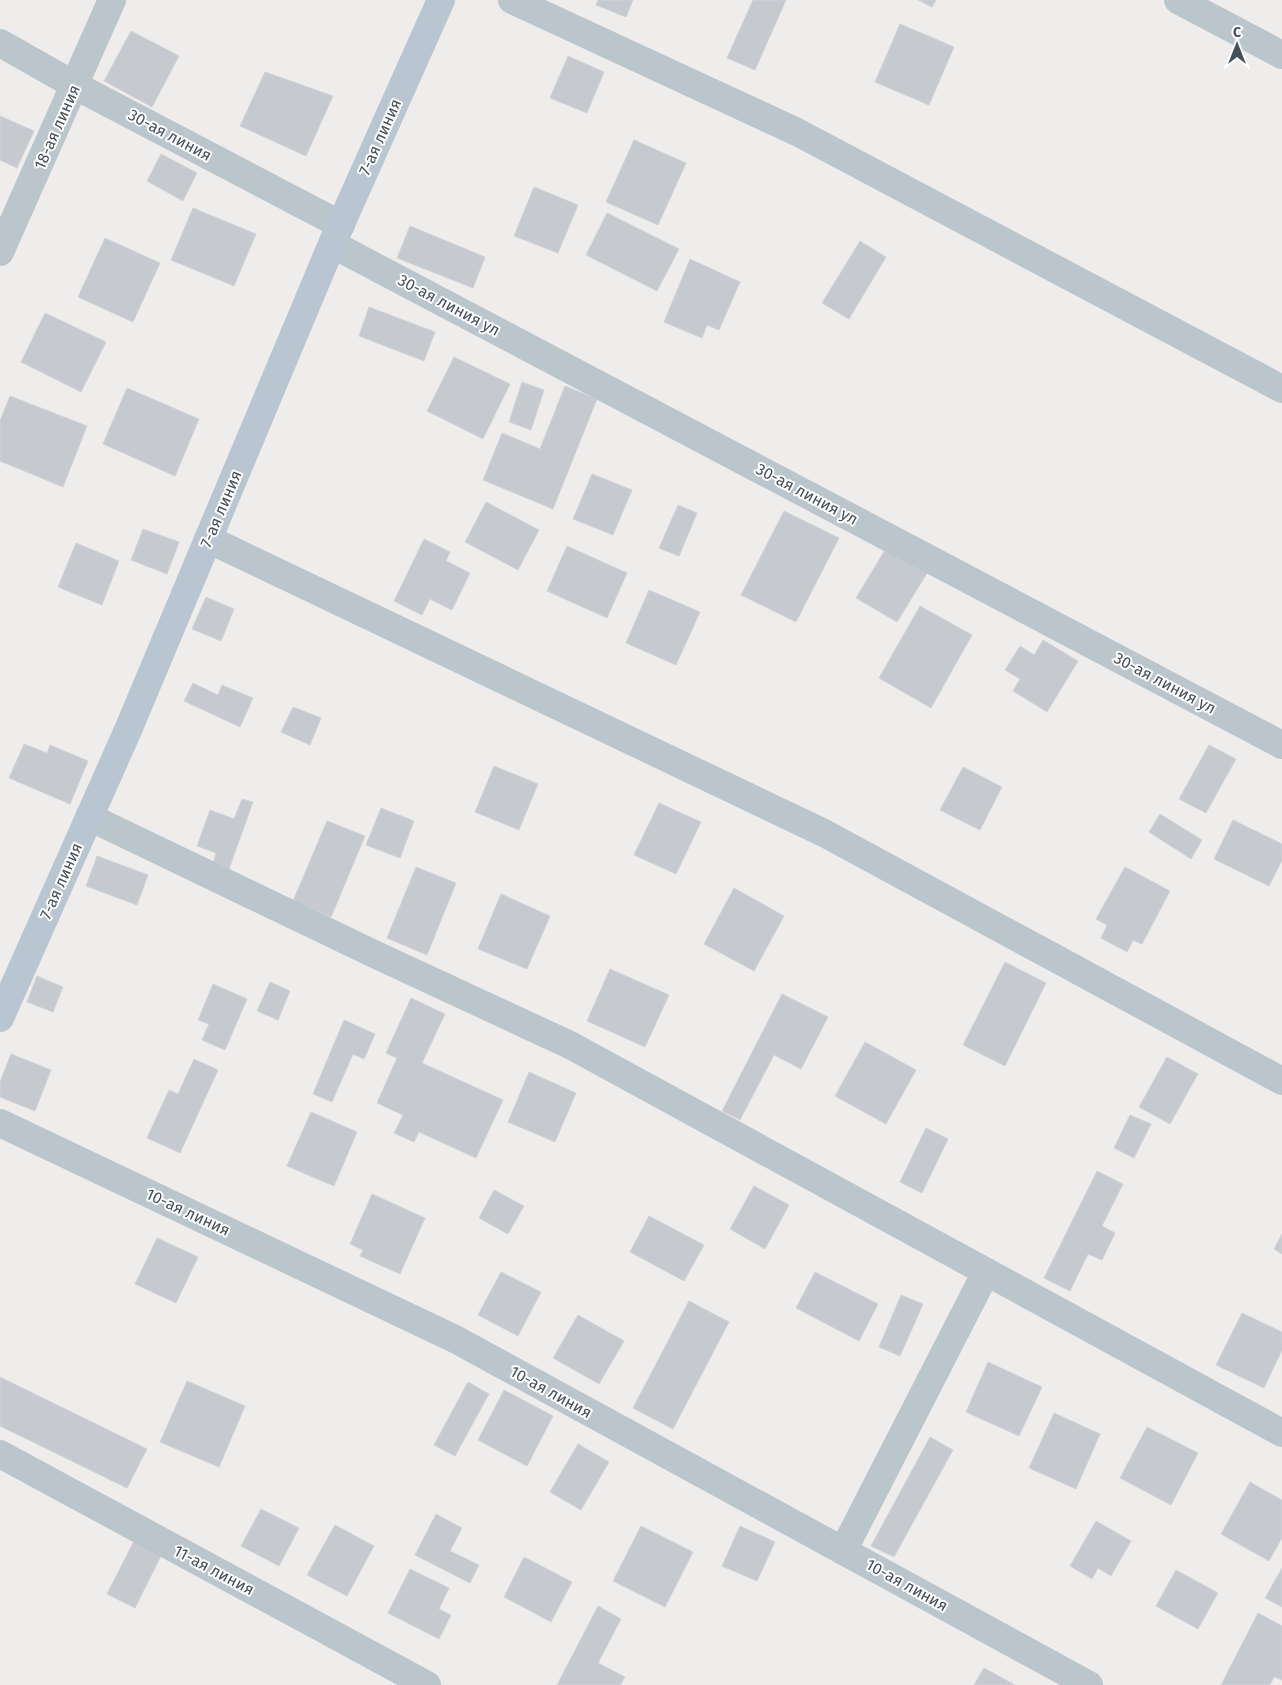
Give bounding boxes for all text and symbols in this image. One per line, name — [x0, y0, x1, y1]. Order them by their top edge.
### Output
north arrow — [1212, 20, 1262, 70]
text: С — [1233, 24, 1241, 41]
street label: 18-ая линия — [30, 82, 84, 172]
street label: 7-ая линия — [355, 96, 405, 178]
street label: 30-ая линия — [125, 105, 215, 165]
street label: 30-ая линия ул — [395, 270, 503, 340]
street label: 30-ая линия ул — [753, 459, 861, 529]
street label: 7-ая линия — [196, 468, 246, 550]
street label: 30-ая линия ул — [1111, 648, 1219, 718]
street label: 7-ая линия — [36, 840, 86, 922]
street label: 10-ая линия — [143, 1184, 233, 1240]
street label: 10-ая линия — [507, 1362, 595, 1422]
street label: 11-ая линия — [171, 1541, 257, 1599]
street label: 10-ая линия — [863, 1555, 951, 1615]

